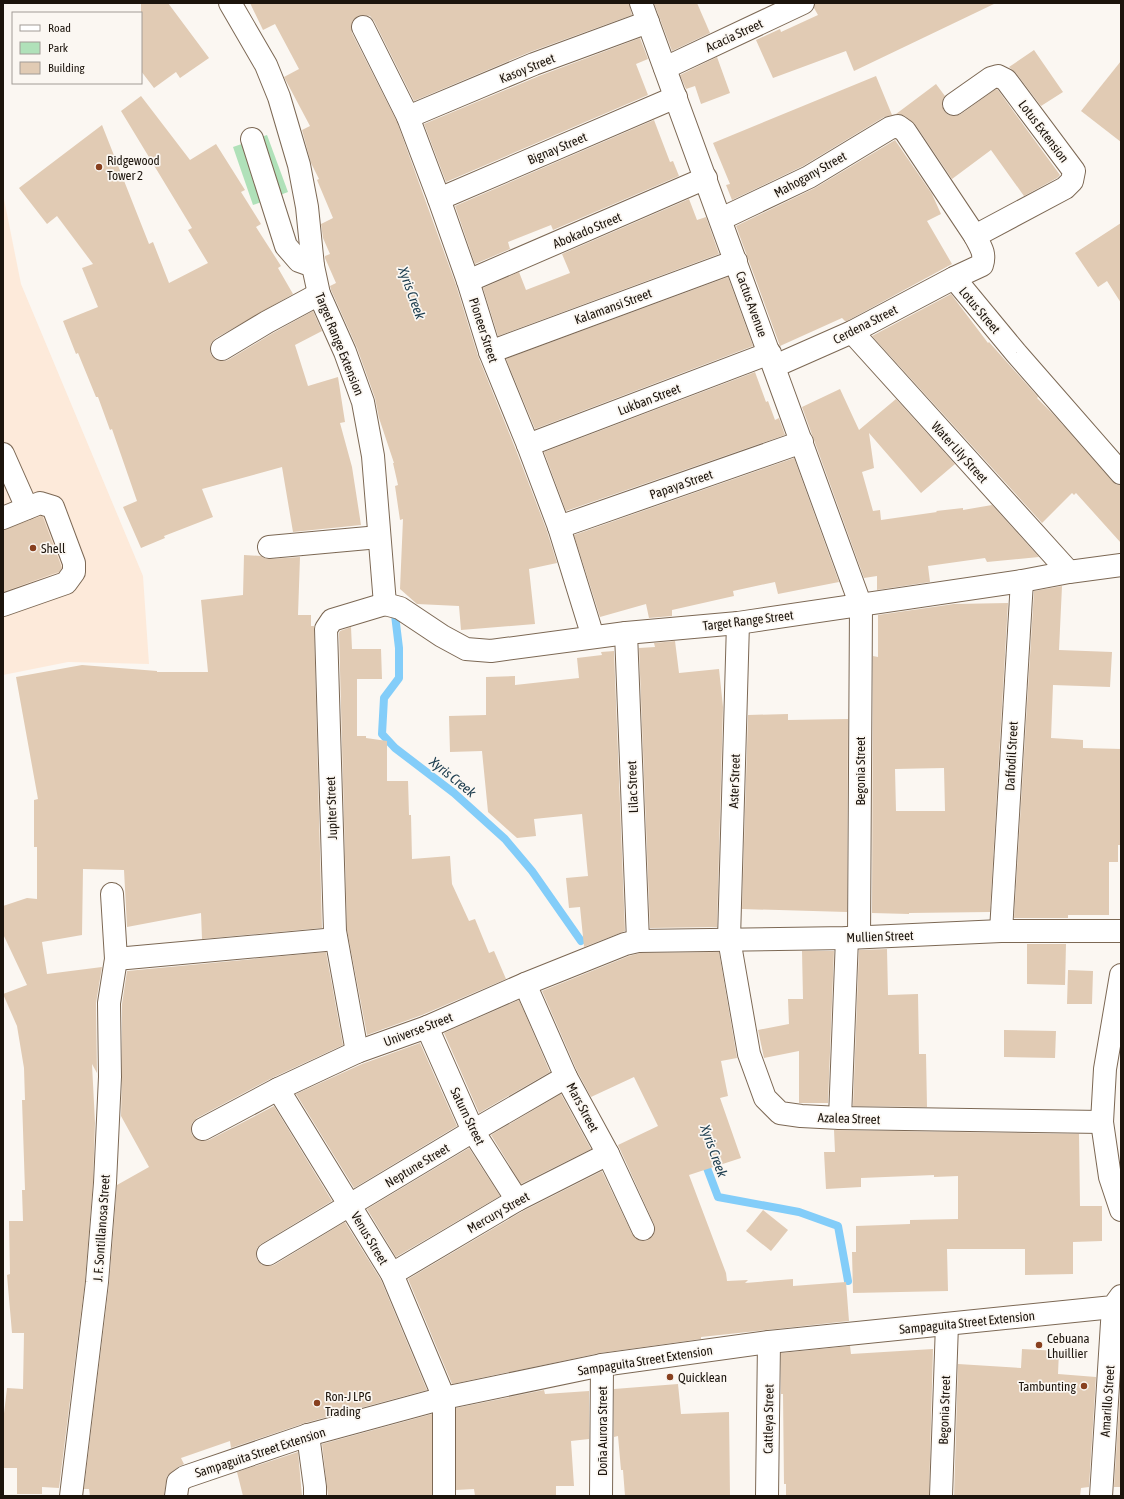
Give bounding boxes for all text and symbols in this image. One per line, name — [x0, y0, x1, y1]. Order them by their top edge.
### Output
legend — [12, 12, 142, 84]
street label: Acacia Street — [703, 16, 765, 55]
text: Road — [48, 21, 71, 35]
text: Park — [48, 41, 69, 55]
street label: Kasoy Street — [497, 50, 557, 86]
text: Building — [48, 61, 86, 75]
street label: Lotus Extension — [1015, 97, 1072, 165]
street label: Bignay Street — [525, 129, 589, 168]
street label: Mahogany Street — [771, 148, 849, 201]
place label: Ridgewood Tower 2 — [107, 153, 160, 183]
marker: Ridgewood Tower 2 — [94, 162, 104, 172]
street label: Abokado Street — [551, 209, 624, 252]
water label: Xyris Creek — [395, 264, 429, 322]
street label: Cactus Avenue — [733, 269, 770, 339]
street label: Lotus Street — [956, 284, 1004, 337]
street label: Kalamansi Street — [572, 285, 654, 327]
street label: Target Range Extension — [312, 291, 367, 398]
street label: Pioneer Street — [466, 296, 501, 365]
street label: Cerdena Street — [830, 302, 900, 347]
street label: Lukban Street — [616, 381, 683, 418]
street label: Water Lily Street — [928, 419, 991, 486]
street label: Papaya Street — [648, 467, 715, 502]
place label: Shell — [41, 541, 66, 556]
marker: Shell — [28, 543, 38, 553]
street label: Target Range Street — [702, 607, 795, 634]
street label: Daffodil Street — [1002, 721, 1021, 791]
street label: Begonia Street — [853, 736, 868, 806]
water label: Xyris Creek — [426, 753, 480, 801]
street label: Aster Street — [726, 753, 743, 809]
street label: Lilac Street — [624, 760, 641, 814]
street label: Jupiter Street — [323, 776, 340, 840]
street label: Mullien Street — [846, 928, 914, 945]
street label: Universe Street — [382, 1009, 455, 1050]
street label: Mars Street — [563, 1080, 602, 1135]
street label: Saturn Street — [447, 1085, 488, 1148]
street label: Azalea Street — [817, 1110, 881, 1127]
water label: Xyris Creek — [697, 1122, 731, 1180]
street label: Neptune Street — [382, 1140, 452, 1190]
street label: J. F. Sontillanosa Street — [90, 1174, 113, 1282]
street label: Mercury Street — [465, 1189, 532, 1236]
street label: Venus Street — [348, 1209, 391, 1268]
street label: Sampaguita Street Extension — [898, 1308, 1036, 1337]
place label: Cebuana Lhuillier — [1047, 1331, 1090, 1361]
marker: Cebuana Lhuillier — [1034, 1340, 1044, 1350]
street label: Sampaguita Street Extension — [577, 1342, 714, 1379]
street label: Amarillo Street — [1098, 1364, 1118, 1437]
place label: Quicklean — [678, 1370, 727, 1385]
marker: Quicklean — [665, 1372, 675, 1382]
street label: Begonia Street — [936, 1375, 953, 1445]
place label: Tambunting — [1018, 1379, 1076, 1394]
marker: Tambunting — [1079, 1381, 1089, 1391]
street label: Cattleya Street — [760, 1384, 777, 1454]
street label: Doña Aurora Street — [595, 1386, 610, 1476]
place label: Ron-J LPG Trading — [325, 1389, 372, 1419]
marker: Ron-J LPG Trading — [312, 1398, 322, 1408]
street label: Sampaguita Street Extension — [193, 1424, 327, 1481]

